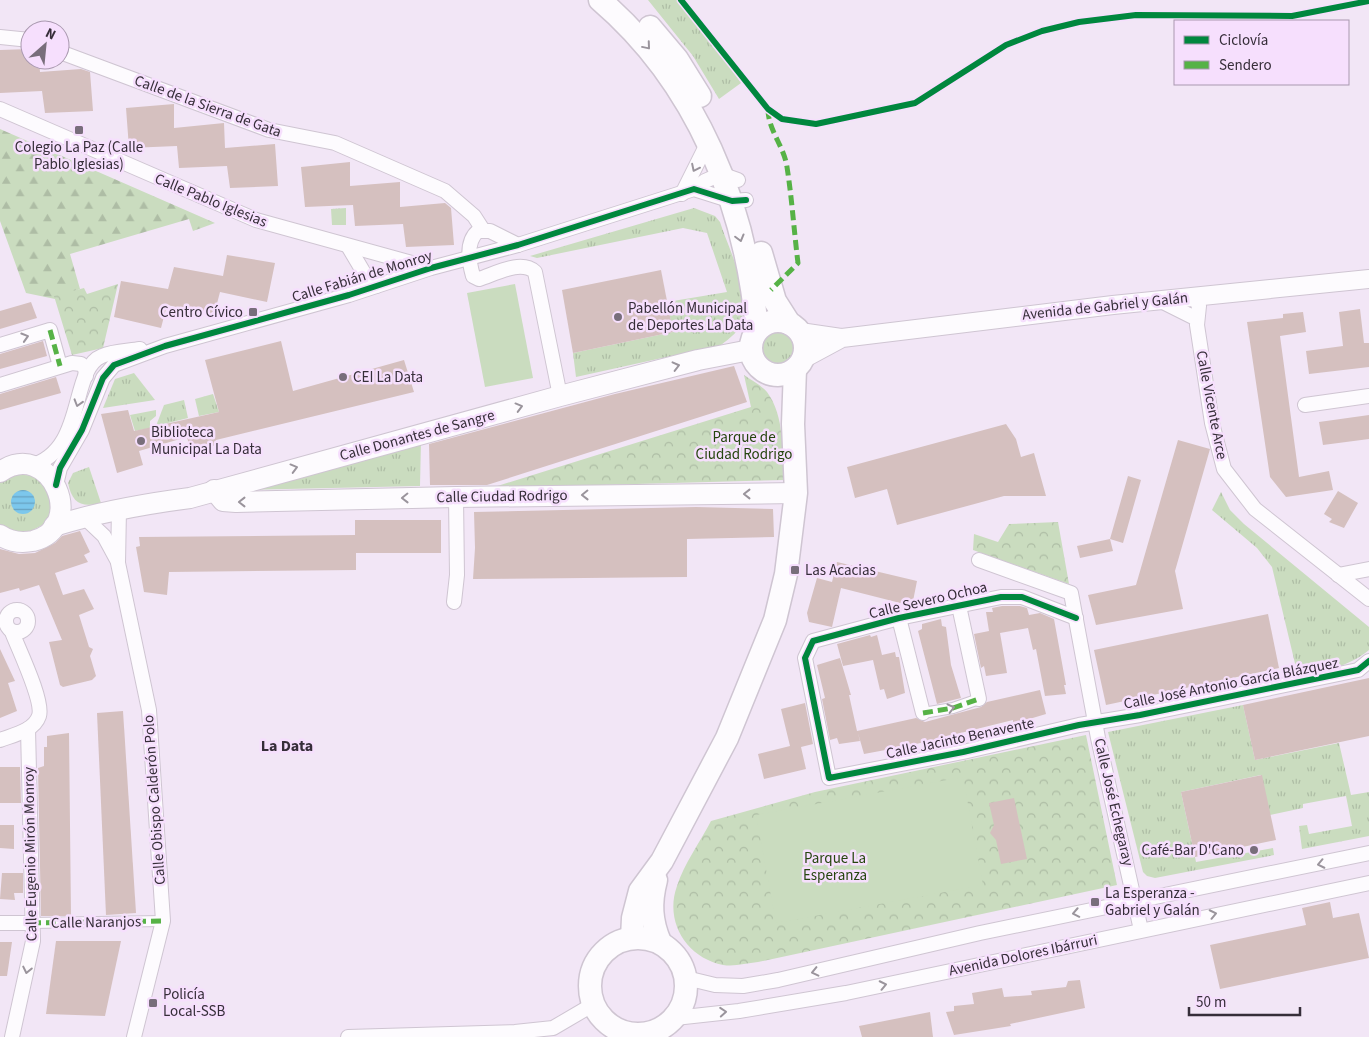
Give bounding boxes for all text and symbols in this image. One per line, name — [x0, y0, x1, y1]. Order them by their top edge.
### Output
north arrow — [20, 20, 70, 70]
legend — [1174, 20, 1349, 85]
text: N — [42, 23, 59, 45]
text: Ciclovía — [1219, 30, 1268, 51]
one-way arrow — [641, 41, 650, 50]
text: Sendero — [1219, 55, 1272, 76]
street label: Calle de la Sierra de Gata — [131, 70, 284, 143]
marker: Colegio La Paz (Calle Pablo Iglesias) — [73, 124, 85, 136]
place label: Colegio La Paz (Calle Pablo Iglesias) — [15, 137, 143, 175]
one-way arrow — [691, 162, 701, 171]
street label: Calle Pablo Iglesias — [151, 168, 270, 233]
one-way arrow — [735, 233, 745, 241]
street label: Calle Fabián de Monroy — [289, 245, 435, 308]
street label: Avenida de Gabriel y Galán — [1021, 287, 1189, 326]
place label: Pabellón Municipal de Deportes La Data — [628, 298, 753, 336]
place label: Centro Cívico — [160, 302, 243, 323]
marker: Centro Cívico — [247, 306, 259, 318]
marker: Pabellón Municipal de Deportes La Data — [612, 311, 624, 323]
one-way arrow — [21, 333, 29, 343]
street label: Calle Vicente Arce — [1191, 349, 1232, 461]
one-way arrow — [672, 361, 680, 372]
place label: CEI La Data — [353, 367, 423, 388]
marker: CEI La Data — [337, 371, 349, 383]
one-way arrow — [73, 398, 83, 406]
one-way arrow — [514, 403, 522, 413]
street label: Calle Donantes de Sangre — [337, 405, 497, 466]
place label: Biblioteca Municipal La Data — [151, 422, 262, 460]
park label: Parque de Ciudad Rodrigo — [696, 427, 792, 465]
marker: Biblioteca Municipal La Data — [135, 435, 147, 447]
one-way arrow — [290, 463, 299, 474]
street label: Calle Ciudad Rodrigo — [436, 485, 568, 508]
one-way arrow — [743, 489, 750, 499]
one-way arrow — [580, 490, 588, 500]
one-way arrow — [400, 493, 408, 503]
one-way arrow — [238, 497, 246, 507]
place label: Las Acacias — [805, 560, 876, 581]
marker: Las Acacias — [789, 564, 801, 576]
street label: Calle Severo Ochoa — [867, 577, 989, 624]
street label: Calle José Antonio García Blázquez — [1122, 652, 1340, 715]
one-way arrow — [947, 703, 956, 714]
street label: Calle Jacinto Benavente — [884, 713, 1036, 764]
street label: Calle Obispo Calderón Polo — [138, 714, 171, 886]
district label: La Data — [261, 735, 313, 757]
street label: Calle José Echegaray — [1089, 736, 1138, 868]
street label: Calle Eugenio Mirón Monroy — [18, 767, 43, 941]
place label: Café-Bar D'Cano — [1141, 840, 1244, 861]
marker: Café-Bar D'Cano — [1248, 844, 1260, 856]
park label: Parque La Esperanza — [803, 848, 867, 886]
one-way arrow — [1317, 858, 1326, 868]
place label: La Esperanza - Gabriel y Galán — [1105, 883, 1200, 921]
marker: La Esperanza - Gabriel y Galán — [1089, 896, 1101, 908]
one-way arrow — [1072, 908, 1081, 918]
one-way arrow — [1209, 910, 1218, 920]
street label: Calle Naranjos — [51, 911, 141, 934]
street label: Avenida Dolores Ibárruri — [947, 929, 1099, 981]
one-way arrow — [22, 965, 33, 974]
one-way arrow — [811, 966, 820, 977]
one-way arrow — [879, 980, 887, 990]
place label: Policía Local-SSB — [163, 984, 226, 1022]
scale bar — [1189, 984, 1300, 1016]
text: 50 m — [1196, 992, 1226, 1013]
marker: Policía Local-SSB — [147, 997, 159, 1009]
one-way arrow — [719, 1007, 727, 1018]

